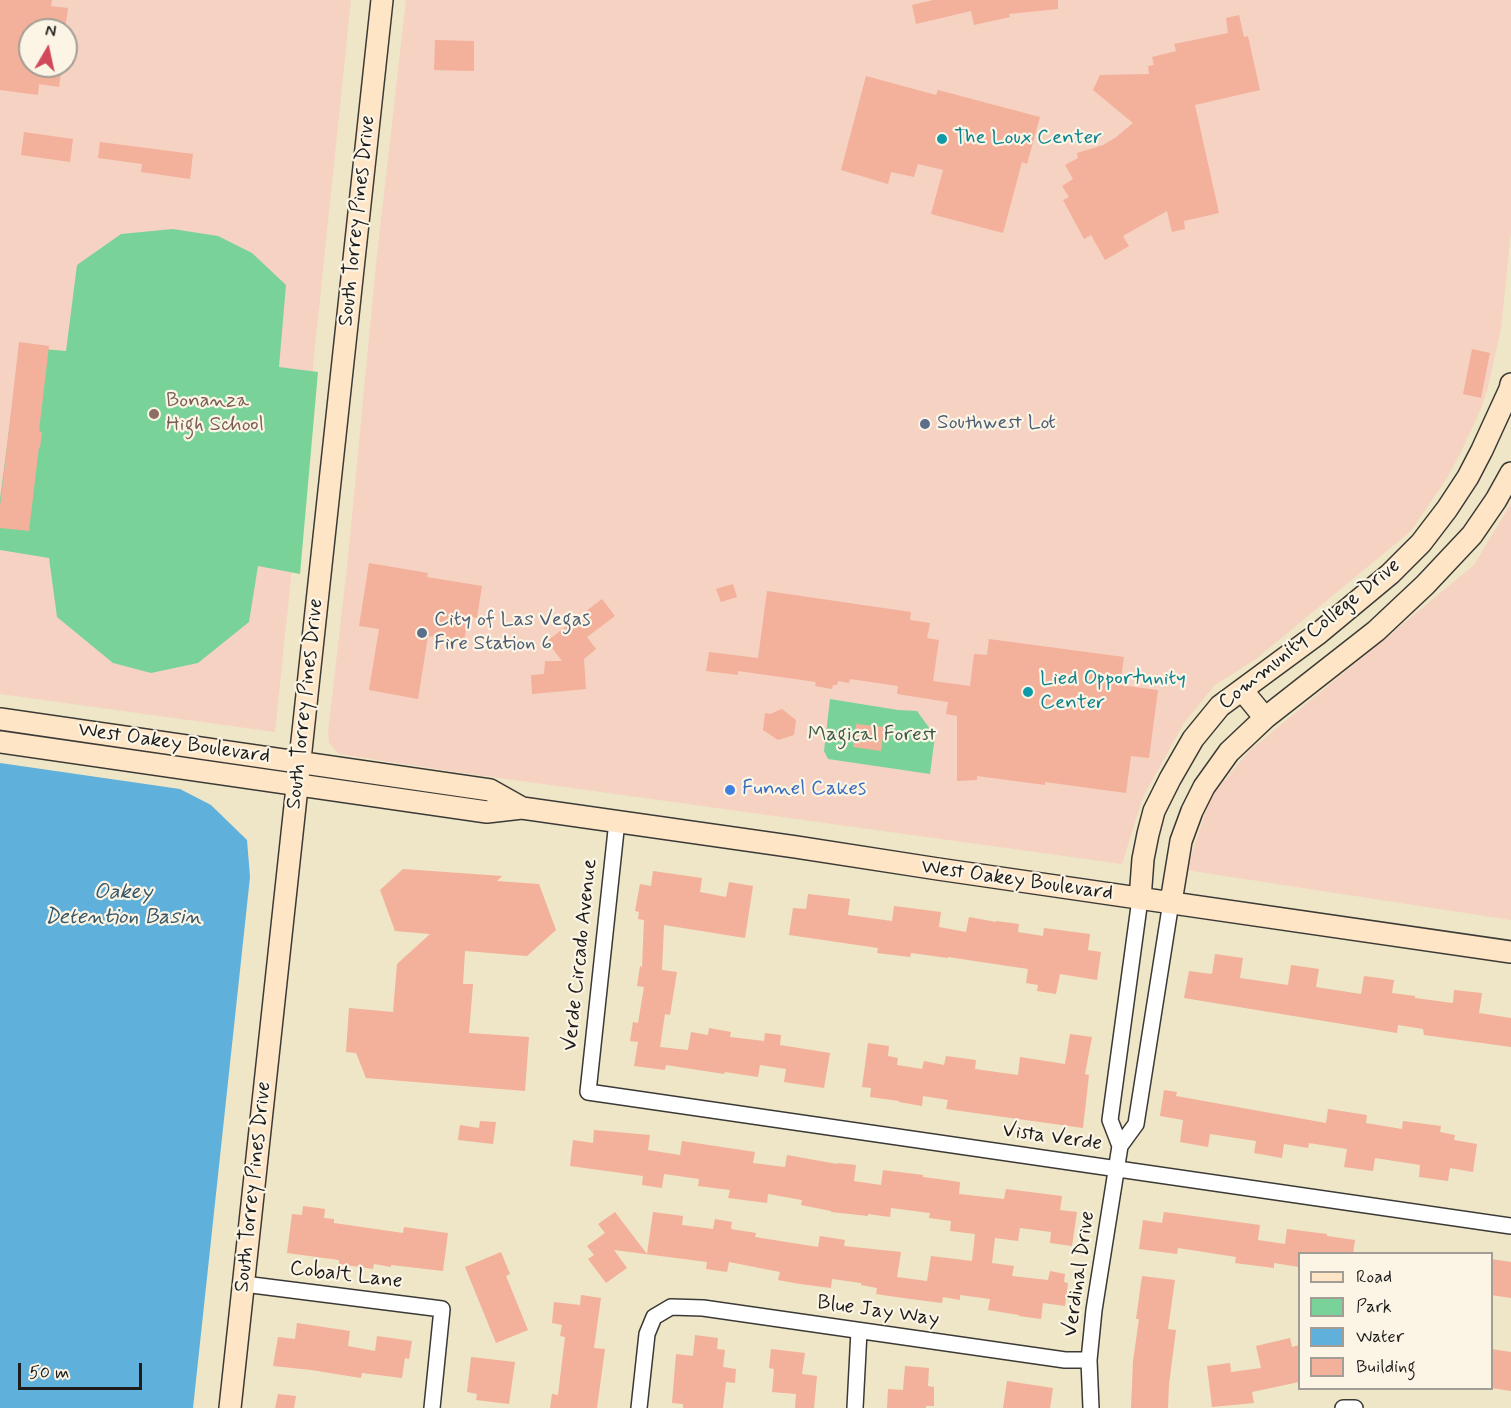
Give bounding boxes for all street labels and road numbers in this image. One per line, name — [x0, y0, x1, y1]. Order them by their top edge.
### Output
street label: South Torrey Pines Drive — [334, 114, 382, 328]
street label: Community College Drive — [1214, 554, 1406, 716]
street label: South Torrey Pines Drive — [282, 597, 330, 811]
street label: West Oakey Boulevard — [76, 718, 272, 770]
street label: West Oakey Boulevard — [919, 855, 1115, 907]
street label: Verde Circado Avenue — [558, 858, 604, 1052]
street label: South Torrey Pines Drive — [230, 1080, 278, 1294]
street label: Vista Verde — [1001, 1119, 1103, 1157]
street label: Verdinal Drive — [1059, 1209, 1101, 1339]
street label: Cobalt Lane — [288, 1257, 404, 1295]
street label: Blue Jay Way — [815, 1291, 941, 1333]

